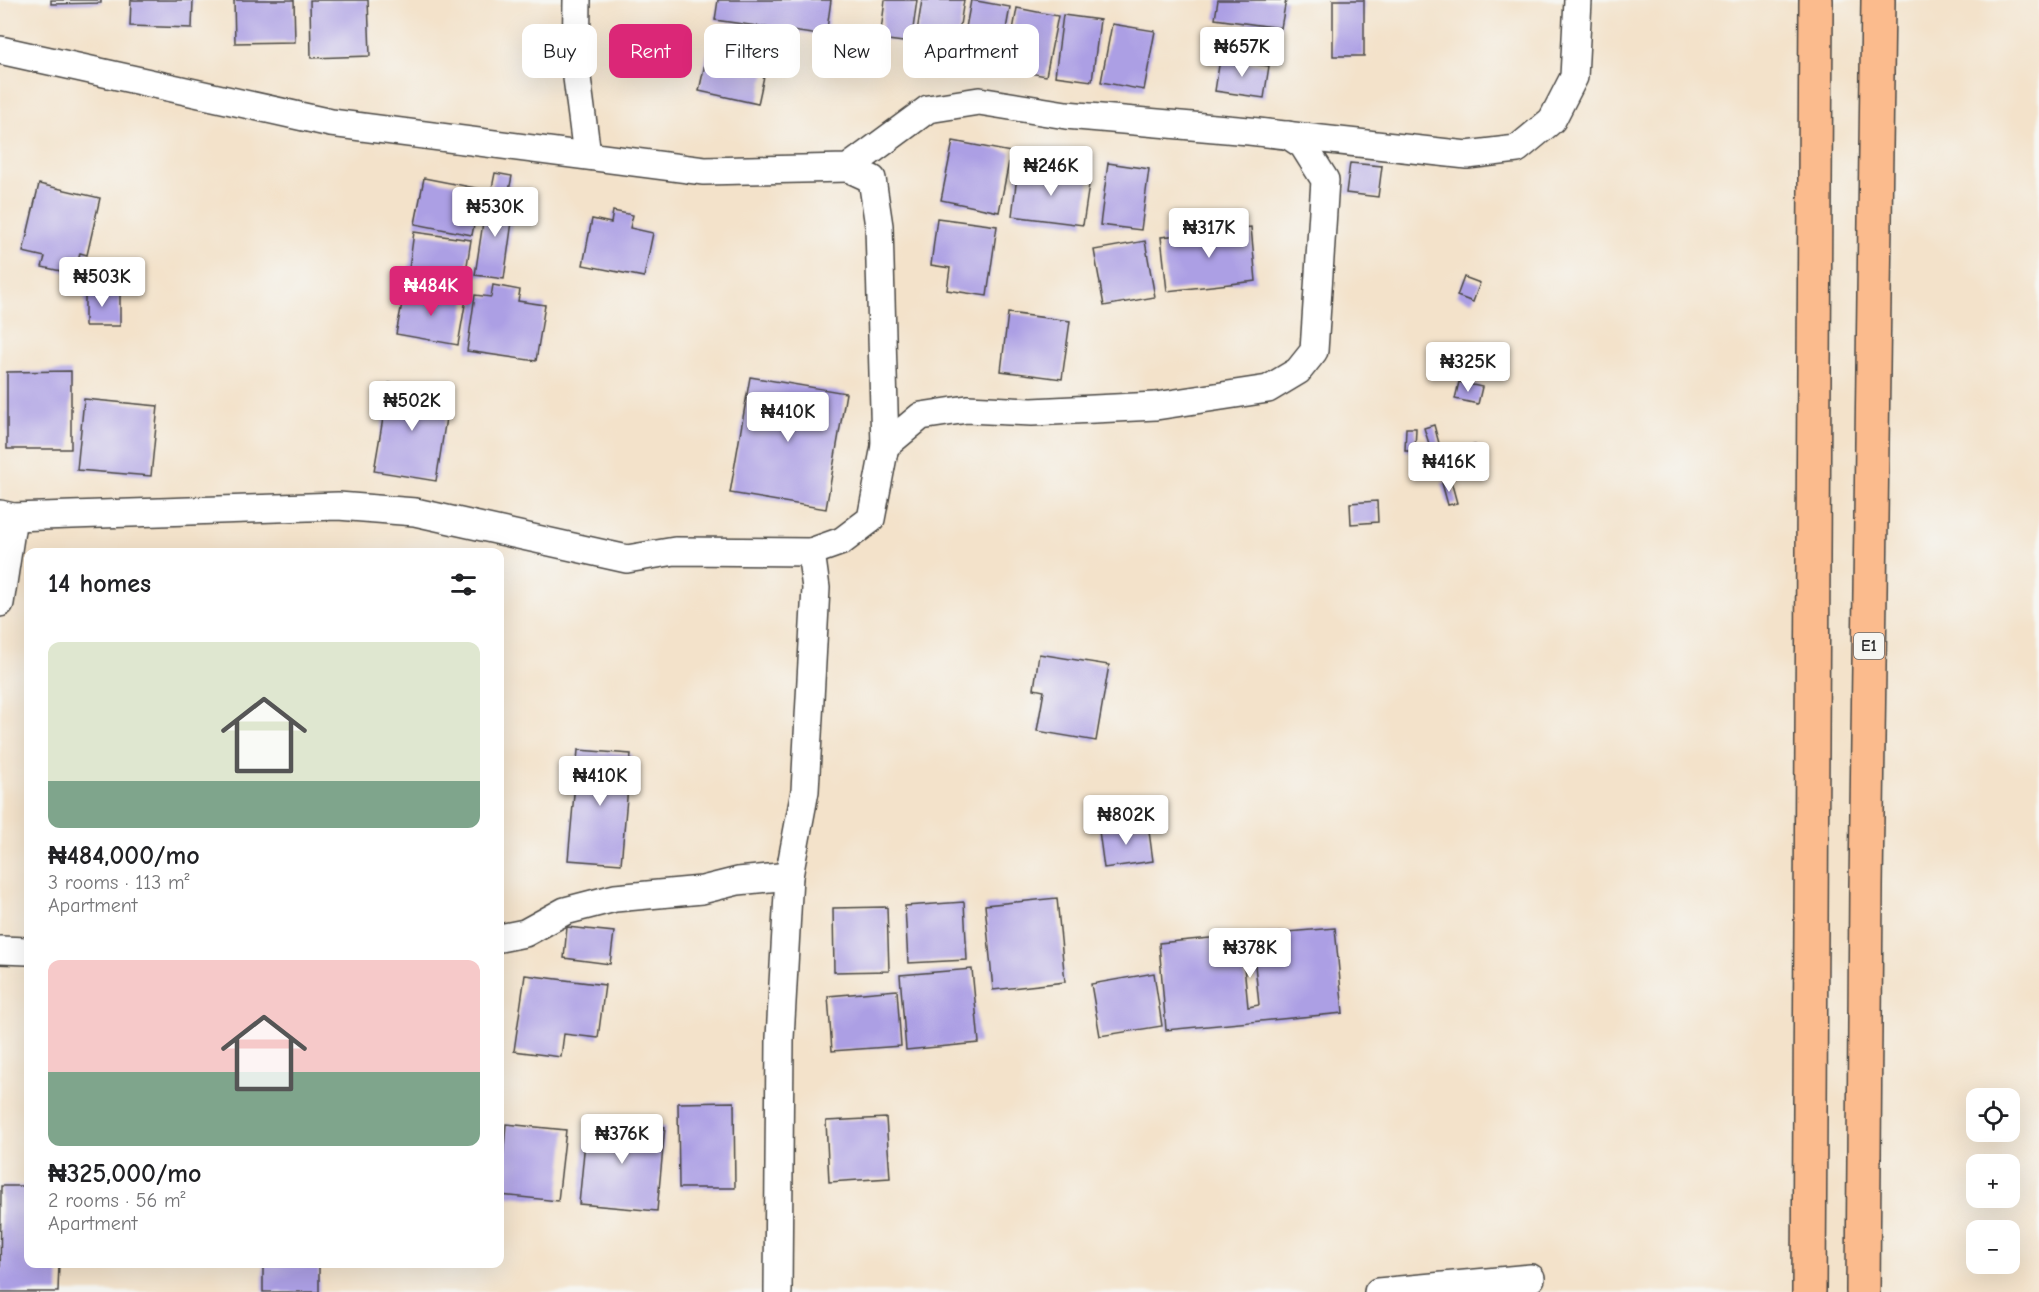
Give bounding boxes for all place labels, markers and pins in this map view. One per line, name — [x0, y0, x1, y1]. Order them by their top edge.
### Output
pin: ₦657K — [1200, 27, 1284, 78]
pin: ₦246K — [1009, 146, 1093, 197]
pin: ₦530K — [453, 187, 537, 238]
pin: ₦317K — [1167, 208, 1251, 259]
pin: ₦503K — [60, 257, 144, 308]
pin: ₦484K — [389, 266, 473, 317]
pin: ₦325K — [1426, 342, 1510, 393]
pin: ₦502K — [370, 381, 454, 432]
pin: ₦410K — [746, 392, 830, 443]
pin: ₦416K — [1407, 442, 1491, 493]
pin: ₦410K — [558, 756, 642, 807]
pin: ₦802K — [1084, 795, 1168, 846]
pin: ₦378K — [1208, 928, 1292, 979]
pin: ₦376K — [580, 1114, 664, 1165]

